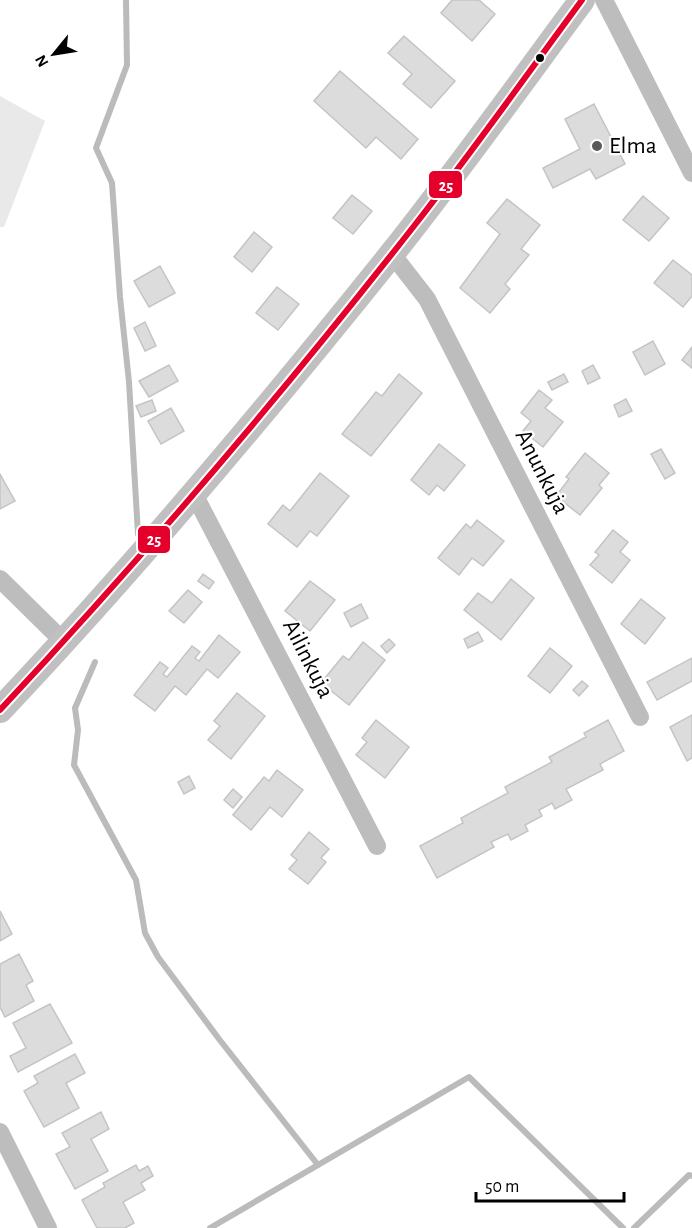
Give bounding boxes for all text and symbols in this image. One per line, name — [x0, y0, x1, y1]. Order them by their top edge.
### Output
north arrow — [24, 24, 84, 84]
text: N — [32, 52, 52, 70]
unlabelled marker — [534, 52, 546, 64]
place label: Elma — [609, 134, 657, 158]
marker: Elma — [590, 139, 604, 153]
line badge: 25 — [428, 170, 463, 199]
text: 25 — [439, 178, 453, 194]
street label: Anunkuja — [511, 426, 573, 518]
line badge: 25 — [137, 525, 171, 554]
text: 25 — [147, 532, 161, 548]
street label: Ailinkuja — [278, 616, 338, 702]
scale bar — [476, 1165, 624, 1203]
text: 50 m — [485, 1178, 519, 1196]

